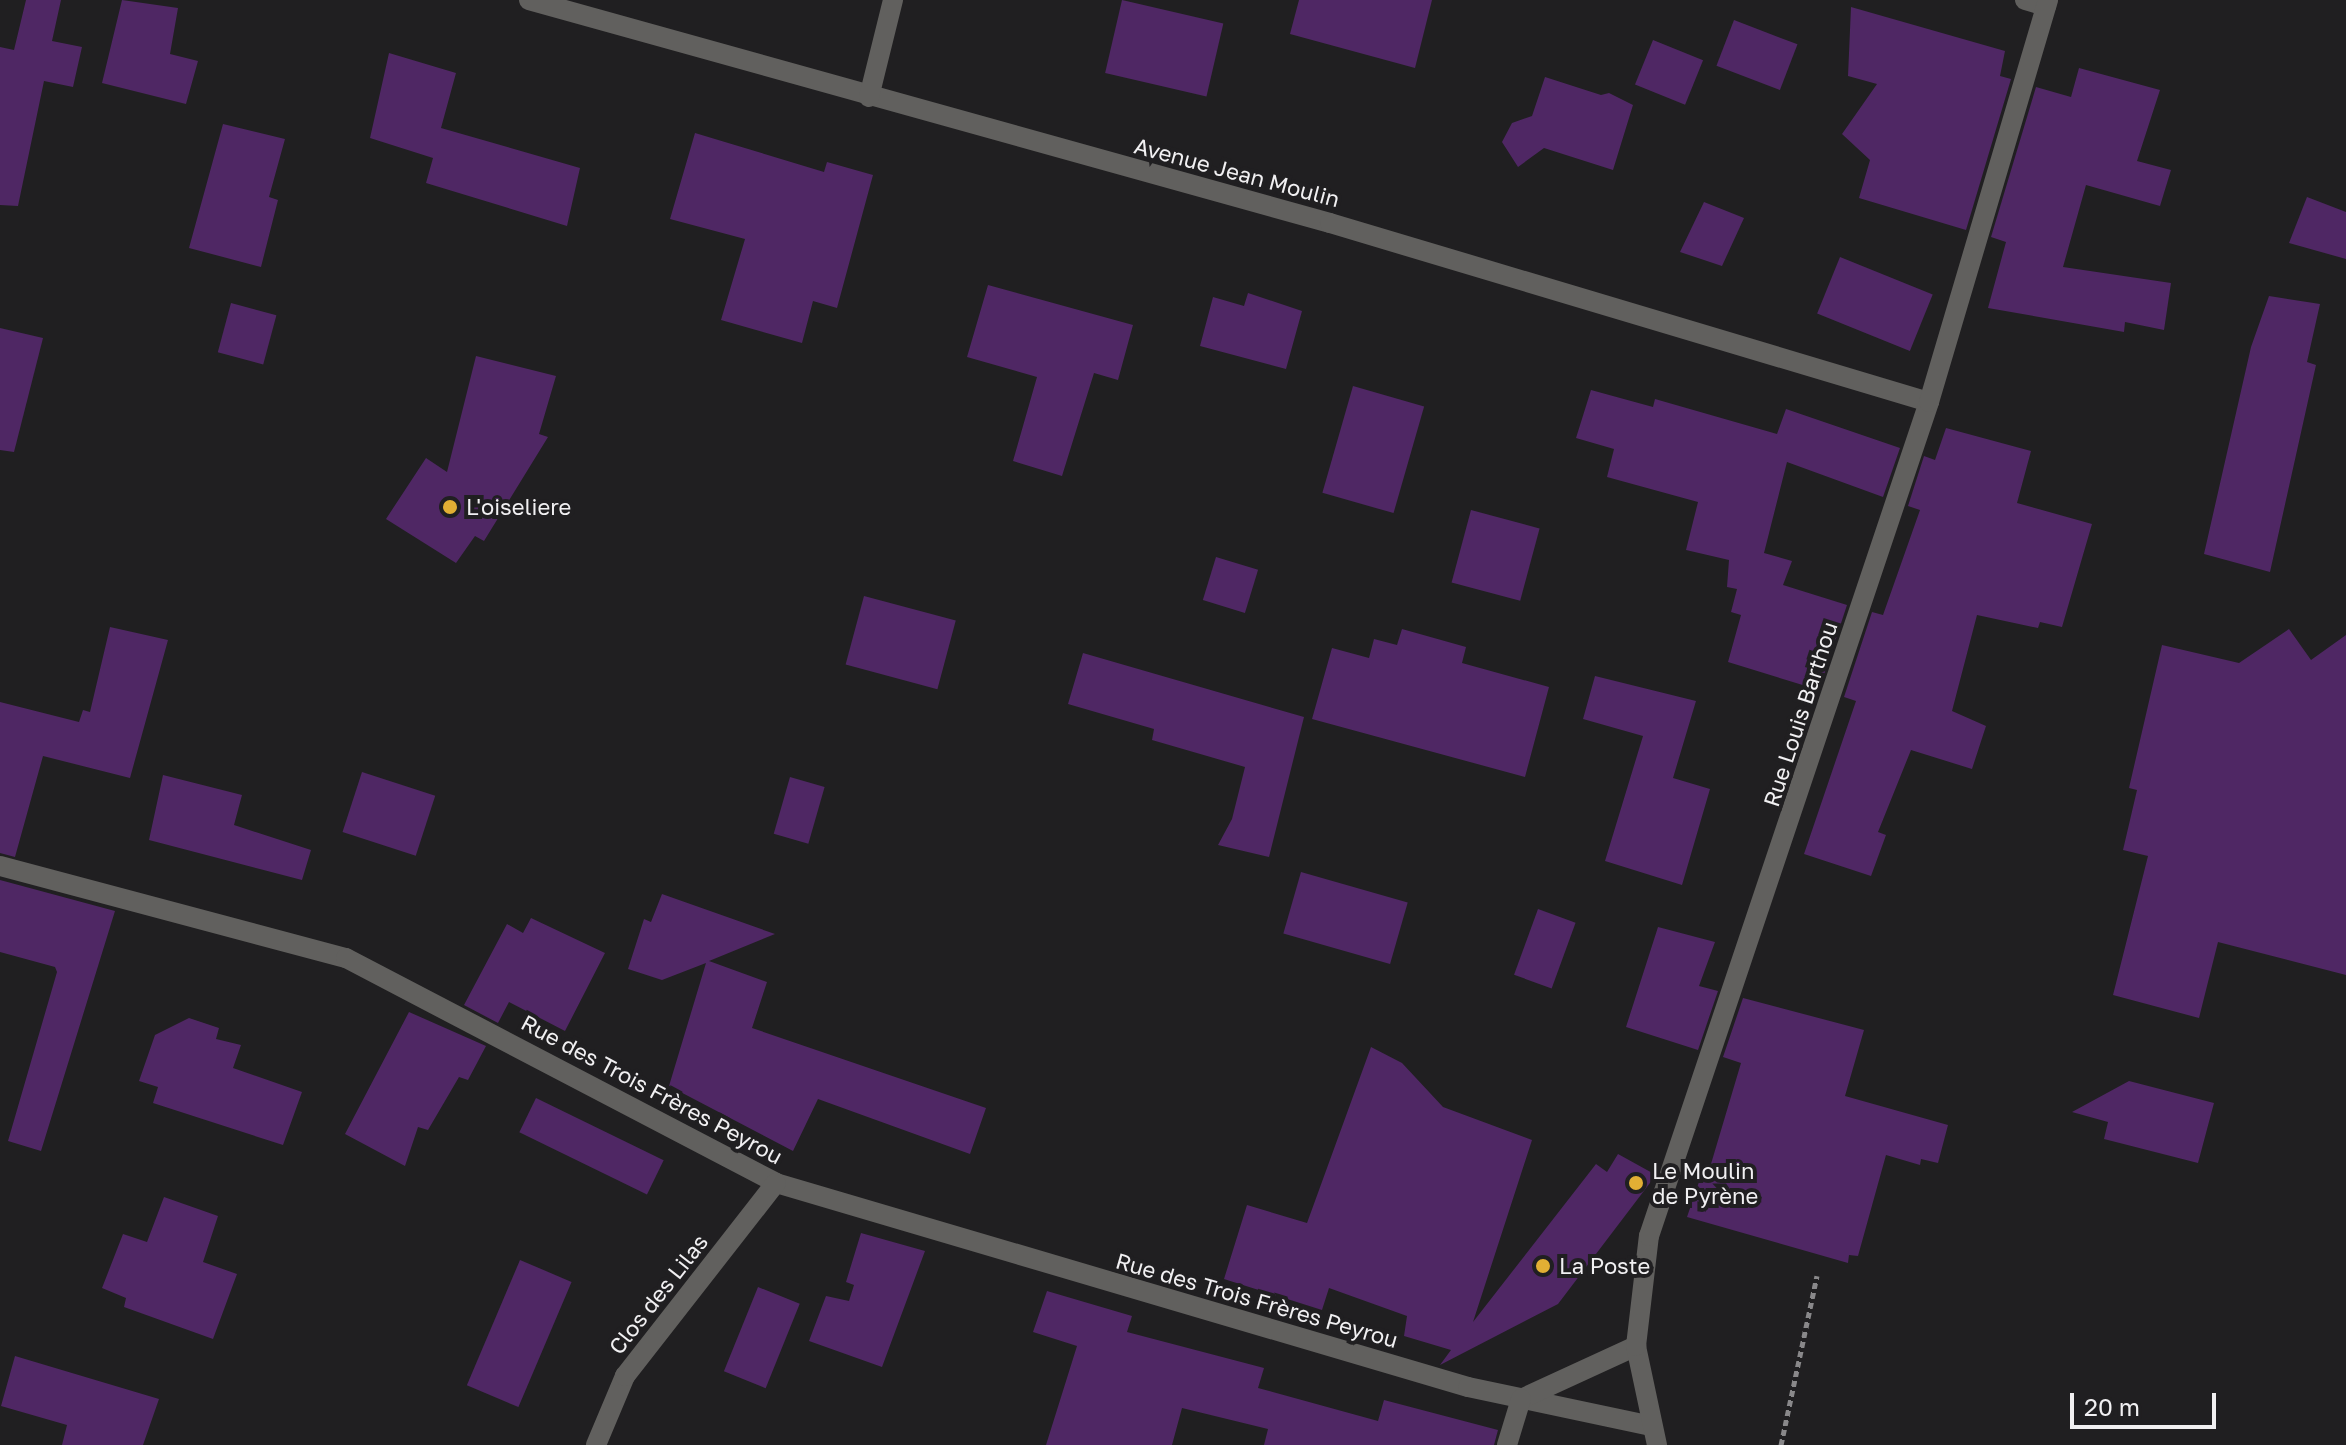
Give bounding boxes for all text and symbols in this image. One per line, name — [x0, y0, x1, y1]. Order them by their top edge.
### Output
street label: Avenue Jean Moulin — [1131, 132, 1343, 212]
place label: L'oiseliere — [466, 494, 571, 520]
marker: L'oiseliere — [441, 498, 459, 516]
street label: Rue Louis Barthou — [1758, 618, 1842, 810]
street label: Rue des Trois Frères Peyrou — [517, 1009, 787, 1169]
place label: Le Moulin de Pyrène — [1652, 1157, 1758, 1208]
marker: Le Moulin de Pyrène — [1627, 1174, 1645, 1192]
street label: Clos des Lilas — [603, 1229, 713, 1359]
street label: Rue des Trois Frères Peyrou — [1113, 1247, 1401, 1353]
place label: La Poste — [1559, 1253, 1650, 1279]
marker: La Poste — [1534, 1257, 1552, 1275]
scale bar — [2074, 1377, 2220, 1427]
text: 20 m — [2084, 1392, 2140, 1421]

